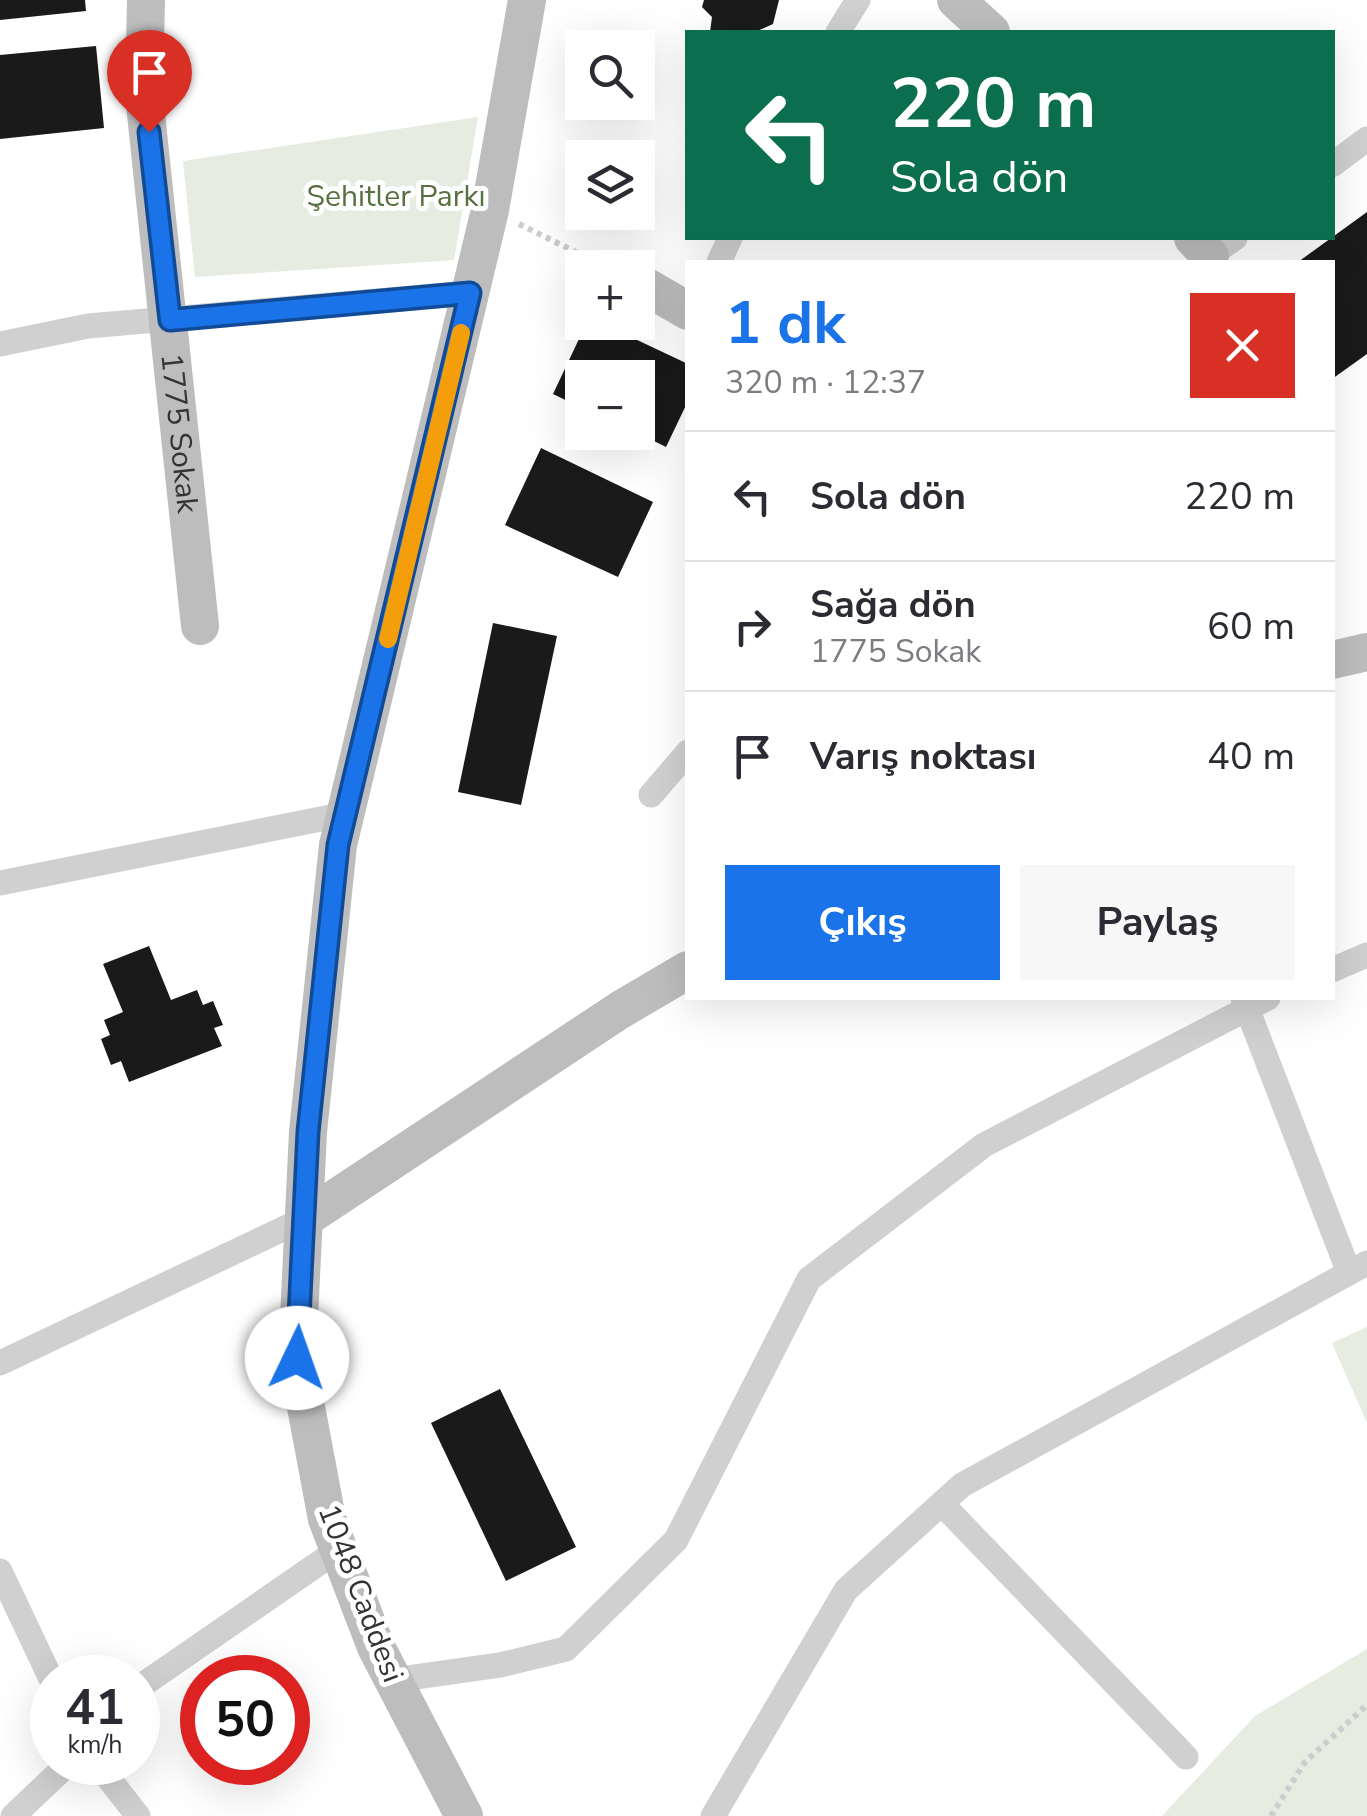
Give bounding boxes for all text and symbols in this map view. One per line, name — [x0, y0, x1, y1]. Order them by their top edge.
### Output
pin — [107, 30, 192, 133]
map controls — [565, 30, 655, 450]
button: search — [565, 30, 655, 120]
icon: arrive — [122, 45, 177, 100]
text: 220 m — [890, 56, 1096, 152]
icon: left — [725, 70, 855, 200]
button: layers — [565, 140, 655, 230]
text: Sola dön — [890, 147, 1068, 208]
park label: Şehitler Parkı — [307, 176, 485, 217]
button: + — [565, 250, 655, 340]
text: 1 dk — [725, 282, 845, 364]
button: close — [1190, 293, 1295, 398]
street label: 1775 Sokak — [150, 351, 208, 516]
button: − — [565, 360, 655, 450]
text: 320 m · 12:37 — [725, 361, 926, 404]
icon: left — [725, 469, 780, 524]
text: Sola dön — [810, 471, 966, 522]
text: 220 m — [1184, 471, 1295, 522]
text: Sağa dön — [810, 579, 976, 630]
icon: right — [725, 599, 780, 654]
text: 60 m — [1207, 601, 1295, 652]
text: 1775 Sokak — [810, 630, 981, 673]
icon: arrive — [725, 729, 780, 784]
text: Varış noktası — [810, 731, 1037, 782]
text: 40 m — [1207, 731, 1295, 782]
button: Çıkış — [725, 865, 1000, 980]
button: Paylaş — [1020, 865, 1295, 980]
position arrow — [245, 1306, 349, 1410]
street label: 1048 Caddesi — [308, 1498, 413, 1688]
speed limit sign: 50 — [180, 1655, 310, 1785]
text: 41 — [65, 1673, 125, 1742]
text: km/h — [67, 1728, 123, 1762]

